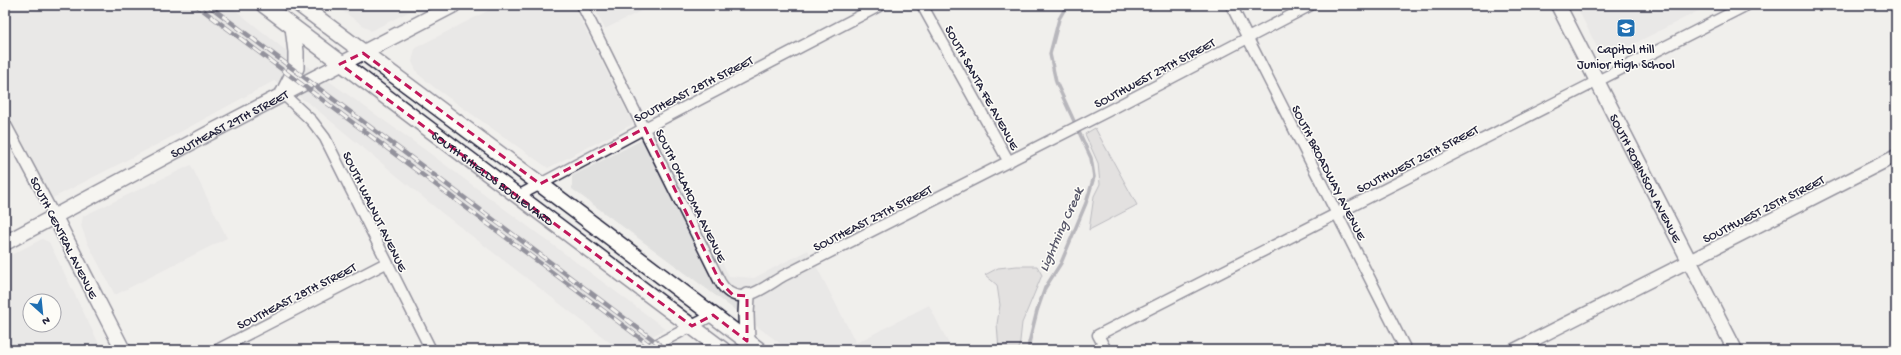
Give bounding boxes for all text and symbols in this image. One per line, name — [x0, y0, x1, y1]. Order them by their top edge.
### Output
school or university icon: Capitol Hill Junior High School — [1615, 17, 1637, 39]
street label: SOUTH SANTA FE AVENUE — [940, 23, 1022, 154]
street label: SOUTHWEST 27TH STREET — [1092, 35, 1219, 112]
place label: Capitol Hill Junior High School — [1577, 43, 1675, 73]
street label: SOUTHEAST 28TH STREET — [632, 53, 757, 127]
street label: SOUTHEAST 29TH STREET — [168, 87, 292, 162]
street label: SOUTH BROADWAY AVENUE — [1287, 103, 1369, 244]
street label: SOUTH ROBINSON AVENUE — [1605, 112, 1684, 246]
street label: SOUTHWEST 26TH STREET — [1355, 123, 1482, 197]
street label: SOUTH OKLAHOMA AVENUE — [651, 127, 729, 266]
street label: SOUTH SHIELDS BOULEVARD — [428, 129, 556, 231]
street label: SOUTH WALNUT AVENUE — [338, 150, 410, 275]
street label: SOUTHWEST 25TH STREET — [1701, 172, 1828, 248]
street label: SOUTH CENTRAL AVENUE — [25, 175, 100, 302]
street label: SOUTHEAST 27TH STREET — [811, 182, 936, 256]
water label: Lightning Creek — [1036, 184, 1089, 275]
street label: SOUTHEAST 28TH STREET — [235, 260, 360, 334]
north arrow — [22, 293, 62, 333]
text: N — [40, 313, 52, 327]

